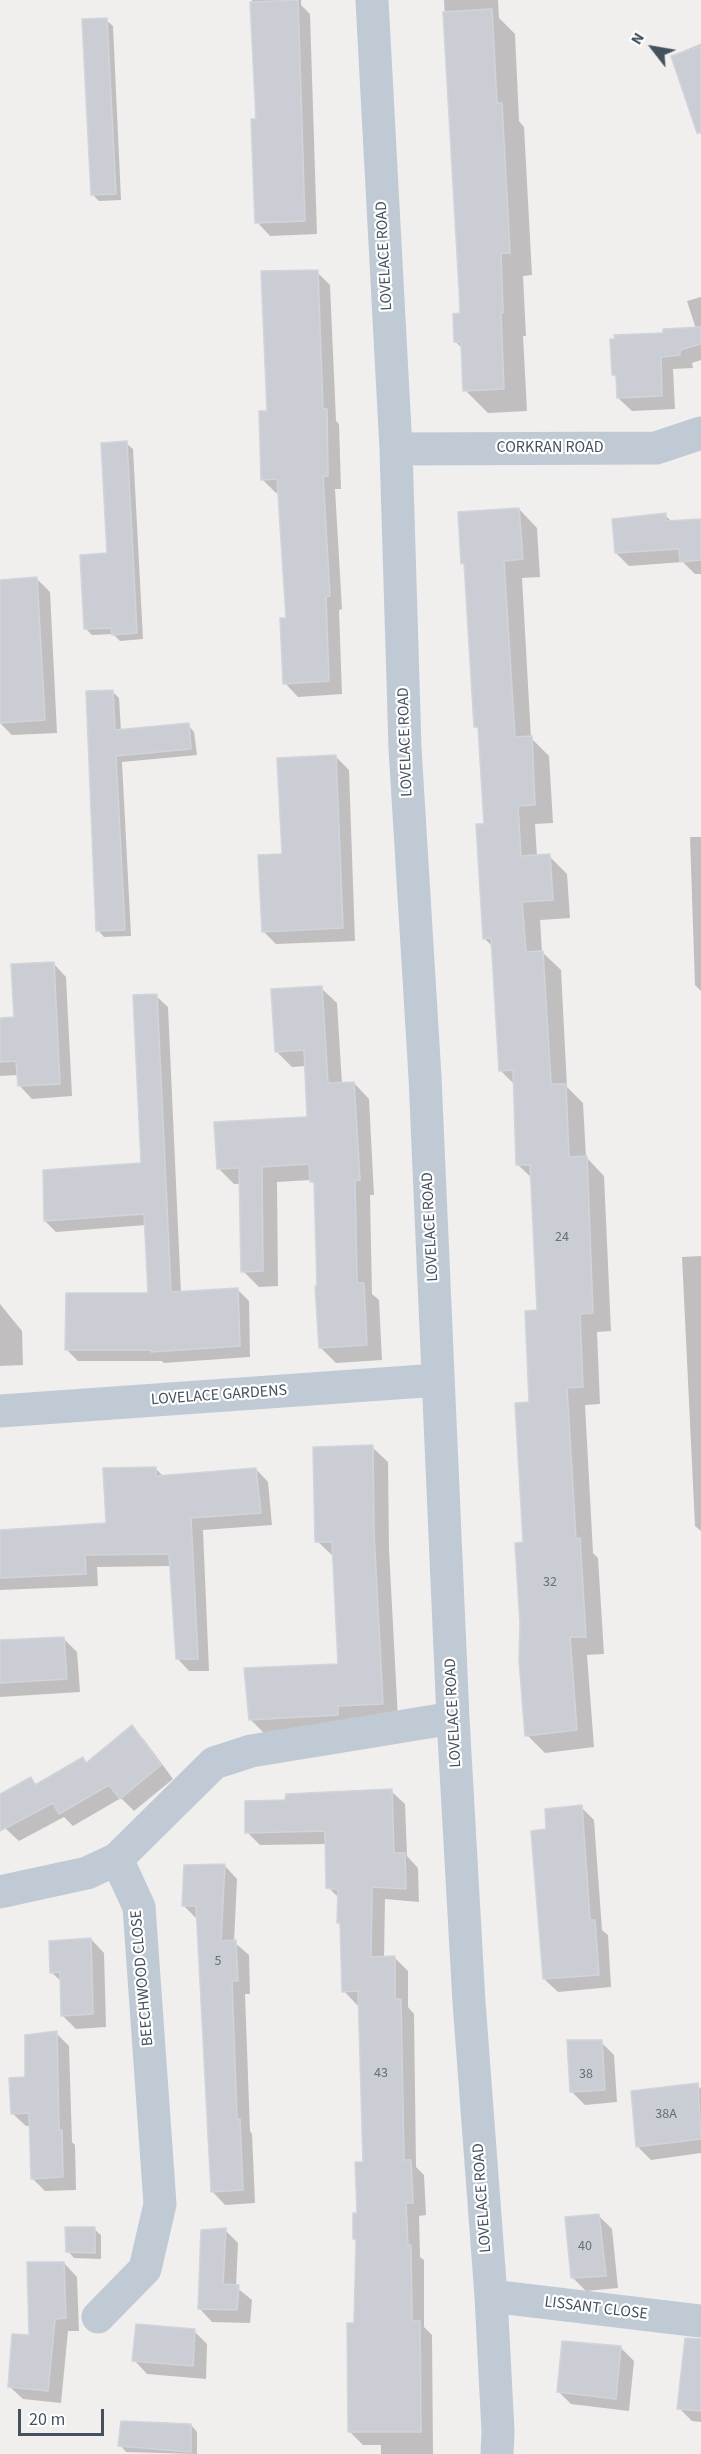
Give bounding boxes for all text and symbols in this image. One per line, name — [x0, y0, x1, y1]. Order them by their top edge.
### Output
north arrow — [623, 18, 683, 78]
text: N — [625, 29, 650, 49]
street label: LOVELACE ROAD — [373, 201, 397, 311]
street label: CORKRAN ROAD — [496, 438, 604, 458]
street label: LOVELACE ROAD — [394, 687, 418, 797]
street label: LOVELACE ROAD — [419, 1172, 443, 1282]
house number: 24 — [555, 1230, 569, 1246]
street label: LOVELACE GARDENS — [150, 1382, 288, 1410]
house number: 32 — [543, 1575, 557, 1591]
street label: LOVELACE ROAD — [442, 1658, 466, 1768]
street label: BEECHWOOD CLOSE — [127, 1909, 159, 2047]
house number: 5 — [215, 1954, 221, 1970]
house number: 43 — [374, 2066, 388, 2082]
house number: 38 — [579, 2067, 593, 2083]
house number: 38A — [655, 2107, 677, 2123]
street label: LOVELACE ROAD — [470, 2143, 496, 2253]
house number: 40 — [578, 2239, 592, 2255]
street label: LISSANT CLOSE — [543, 2293, 649, 2325]
scale bar — [21, 2397, 106, 2435]
text: 20 m — [29, 2407, 65, 2432]

